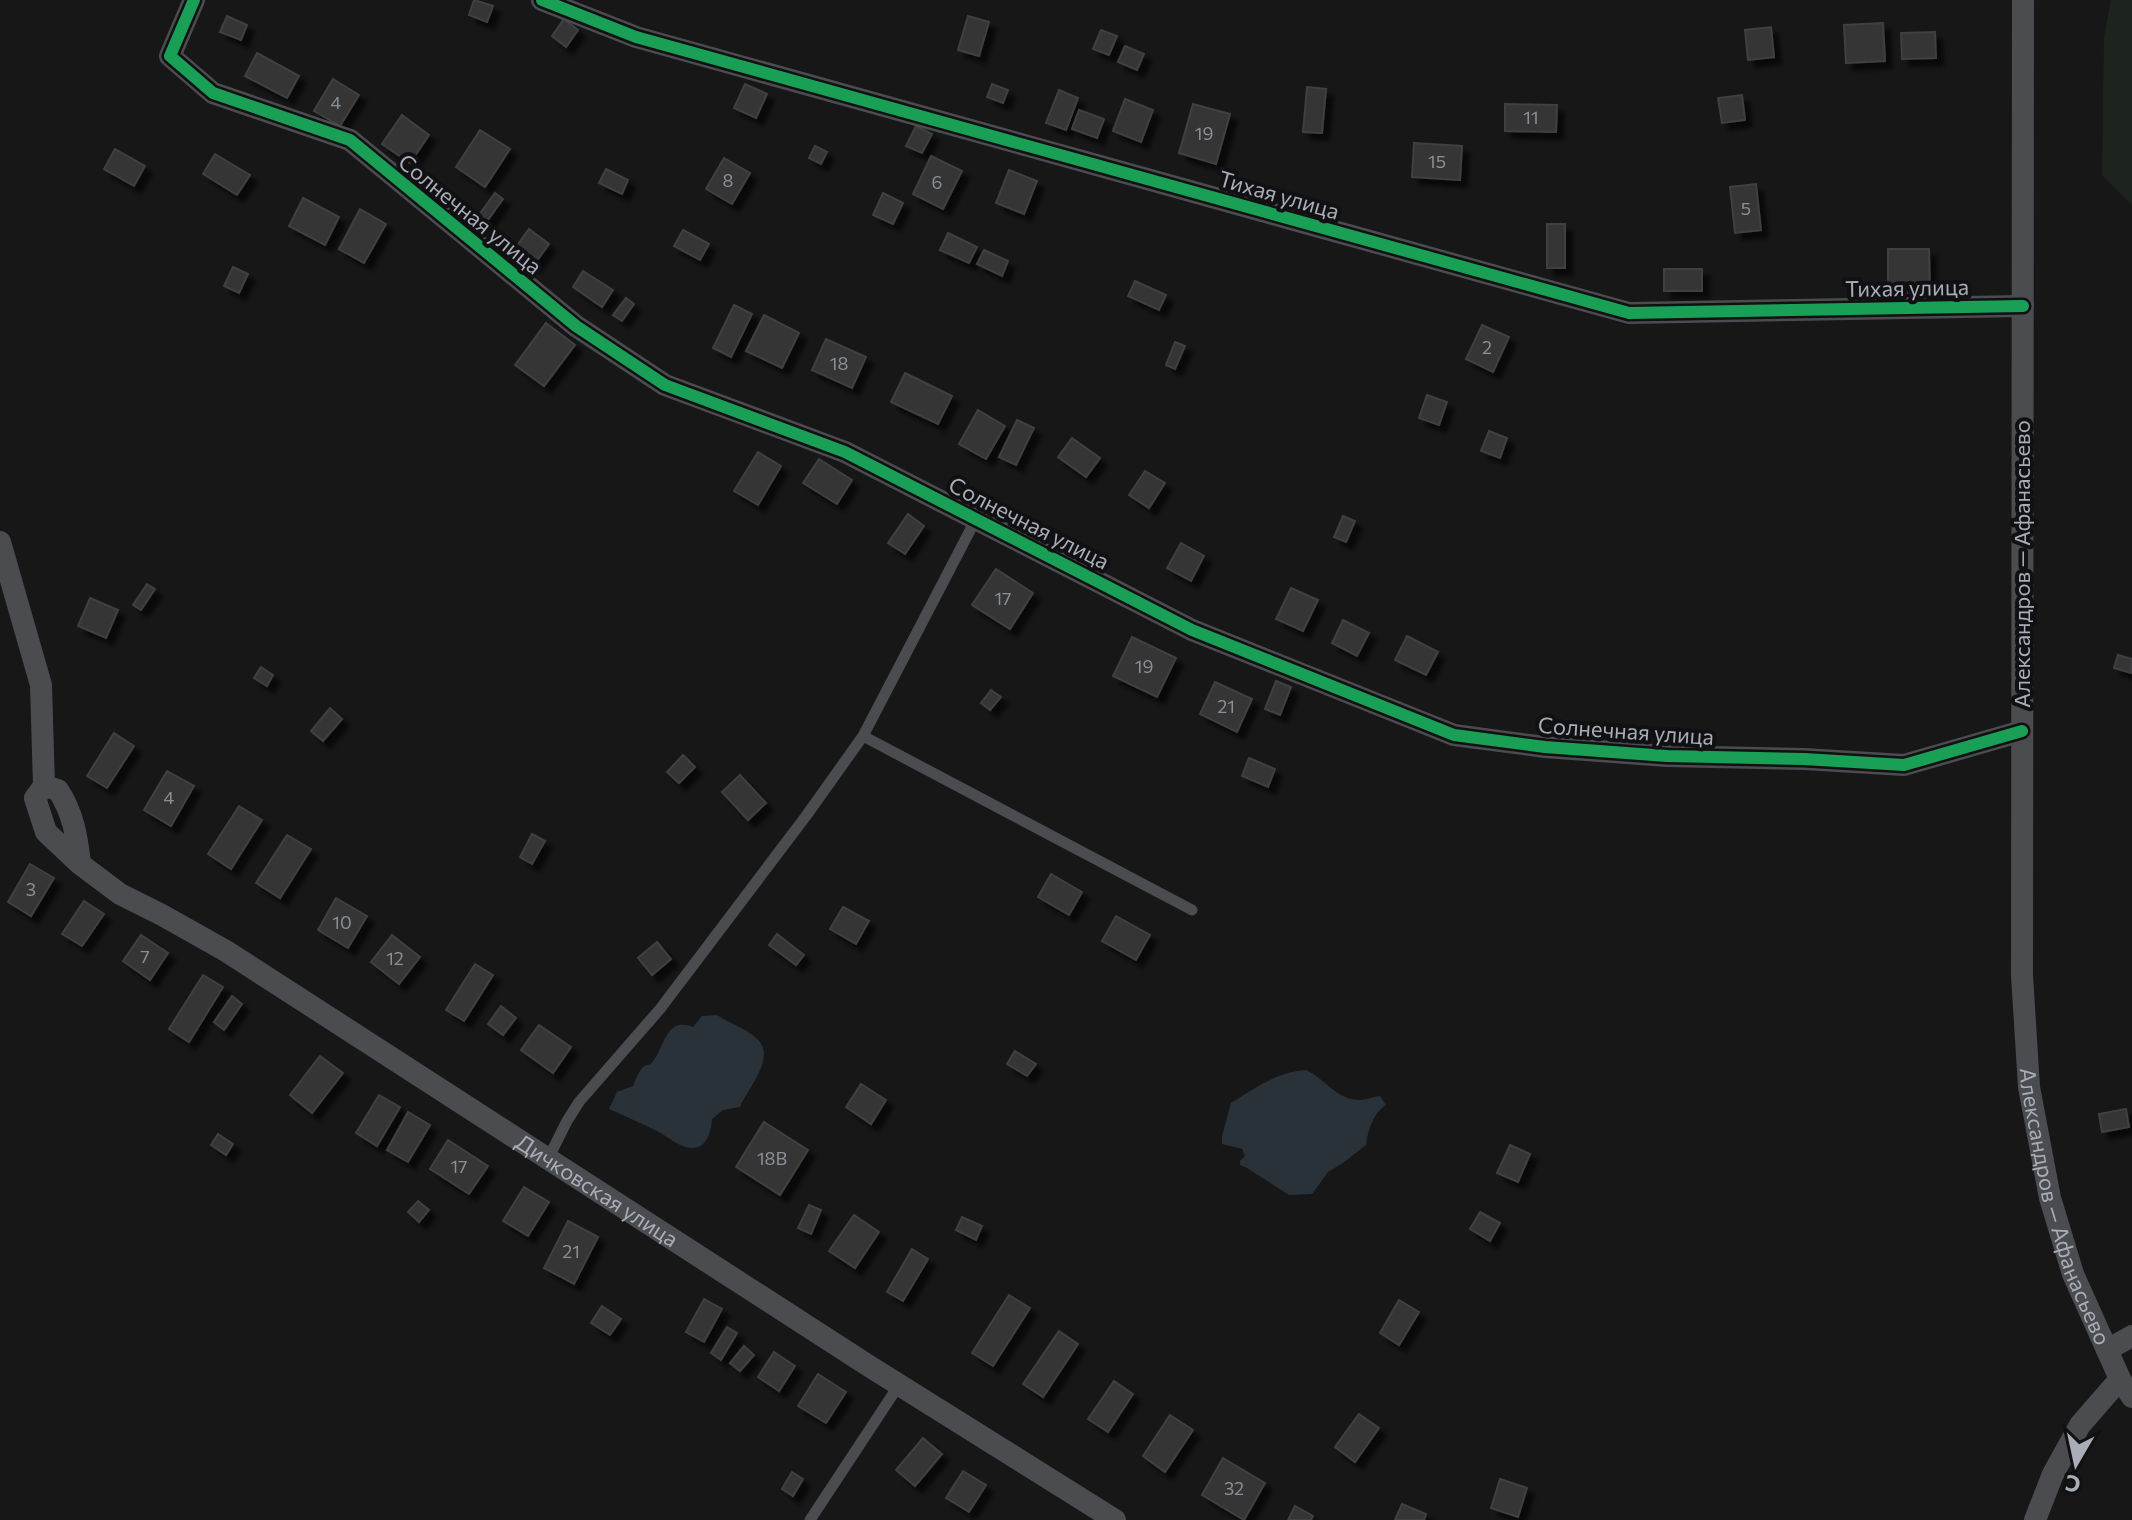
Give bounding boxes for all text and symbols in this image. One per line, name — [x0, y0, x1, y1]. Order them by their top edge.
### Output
house number: 4 — [331, 91, 342, 113]
house number: 11 — [1523, 106, 1539, 128]
house number: 19 — [1195, 122, 1213, 144]
street label: Солнечная улица — [393, 148, 547, 280]
house number: 15 — [1428, 150, 1446, 172]
street label: Тихая улица — [1216, 164, 1342, 225]
house number: 8 — [723, 169, 734, 191]
house number: 6 — [932, 171, 942, 193]
house number: 5 — [1741, 197, 1751, 219]
street label: Тихая улица — [1845, 273, 1969, 302]
house number: 2 — [1482, 336, 1492, 358]
house number: 18 — [830, 352, 848, 374]
street label: Александров — Афанасьево — [2008, 420, 2035, 708]
street label: Солнечная улица — [944, 470, 1114, 575]
house number: 17 — [994, 587, 1012, 609]
house number: 19 — [1135, 655, 1153, 677]
house number: 21 — [1217, 695, 1235, 717]
street label: Солнечная улица — [1537, 711, 1715, 750]
house number: 4 — [164, 786, 175, 808]
house number: 3 — [26, 878, 36, 900]
house number: 10 — [332, 911, 352, 933]
house number: 7 — [140, 945, 150, 967]
house number: 12 — [386, 947, 404, 969]
street label: Александров — Афанасьево — [2015, 1067, 2117, 1349]
street label: Дичковская улица — [511, 1128, 684, 1252]
house number: 18В — [757, 1147, 787, 1169]
house number: 17 — [450, 1155, 468, 1177]
house number: 21 — [562, 1240, 580, 1262]
north arrow — [2036, 1424, 2116, 1504]
text: С — [2063, 1470, 2082, 1499]
house number: 32 — [1224, 1477, 1244, 1499]

